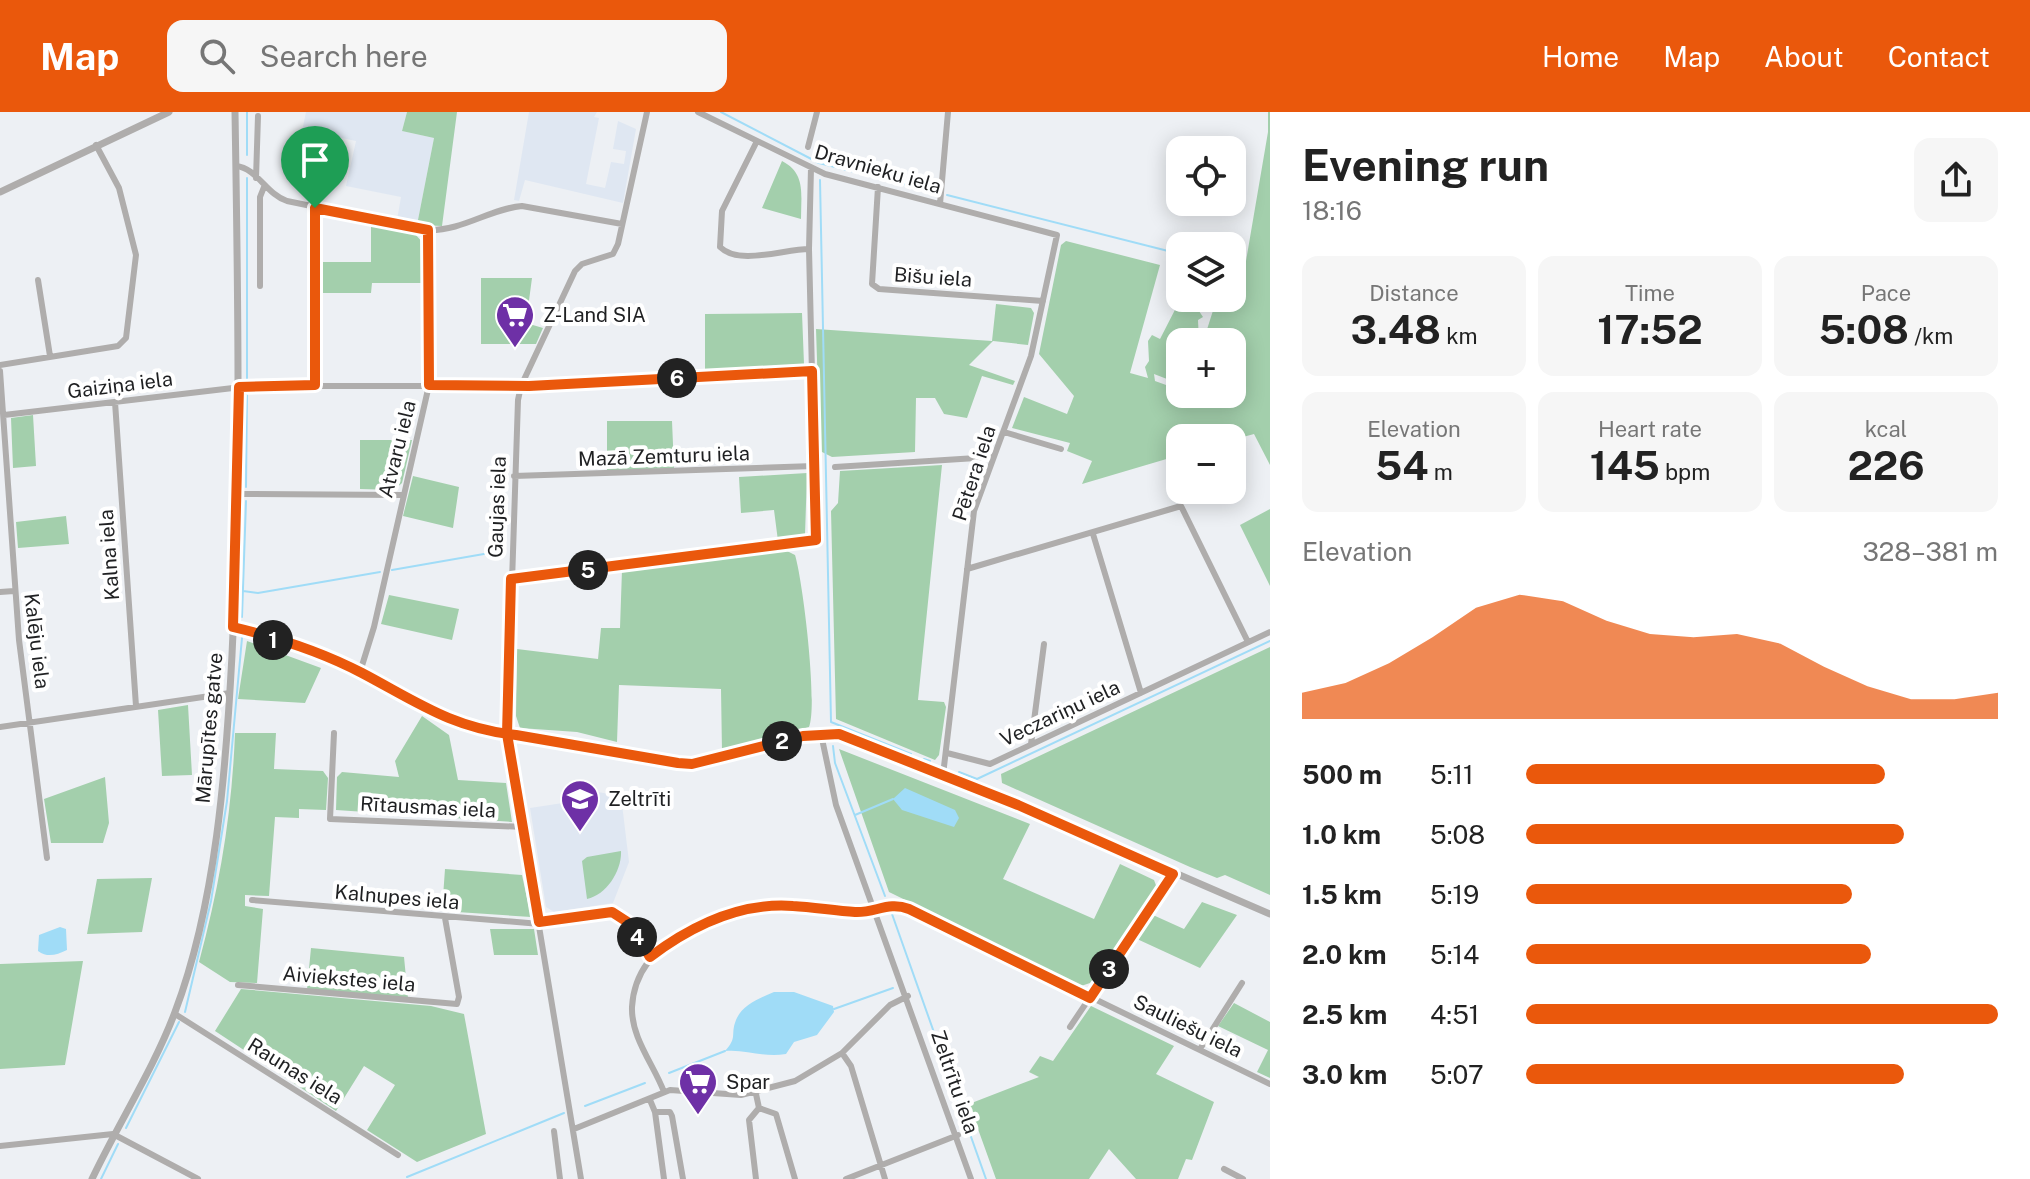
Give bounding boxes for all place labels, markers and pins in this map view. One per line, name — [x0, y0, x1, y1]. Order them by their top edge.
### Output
pin — [281, 126, 349, 208]
supermarket icon: Z-Land SIA — [494, 294, 536, 349]
place label: Z-Land SIA — [543, 303, 646, 327]
pin: 6 — [657, 358, 697, 398]
pin: 5 — [568, 550, 608, 590]
pin: 1 — [253, 620, 293, 660]
pin: 2 — [762, 721, 802, 761]
school or university icon: Zeltrīti — [559, 778, 601, 833]
place label: Zeltrīti — [608, 787, 671, 811]
pin: 4 — [617, 917, 657, 957]
pin: 3 — [1089, 949, 1129, 989]
supermarket icon: Spar — [677, 1061, 719, 1116]
place label: Spar — [726, 1070, 770, 1094]

